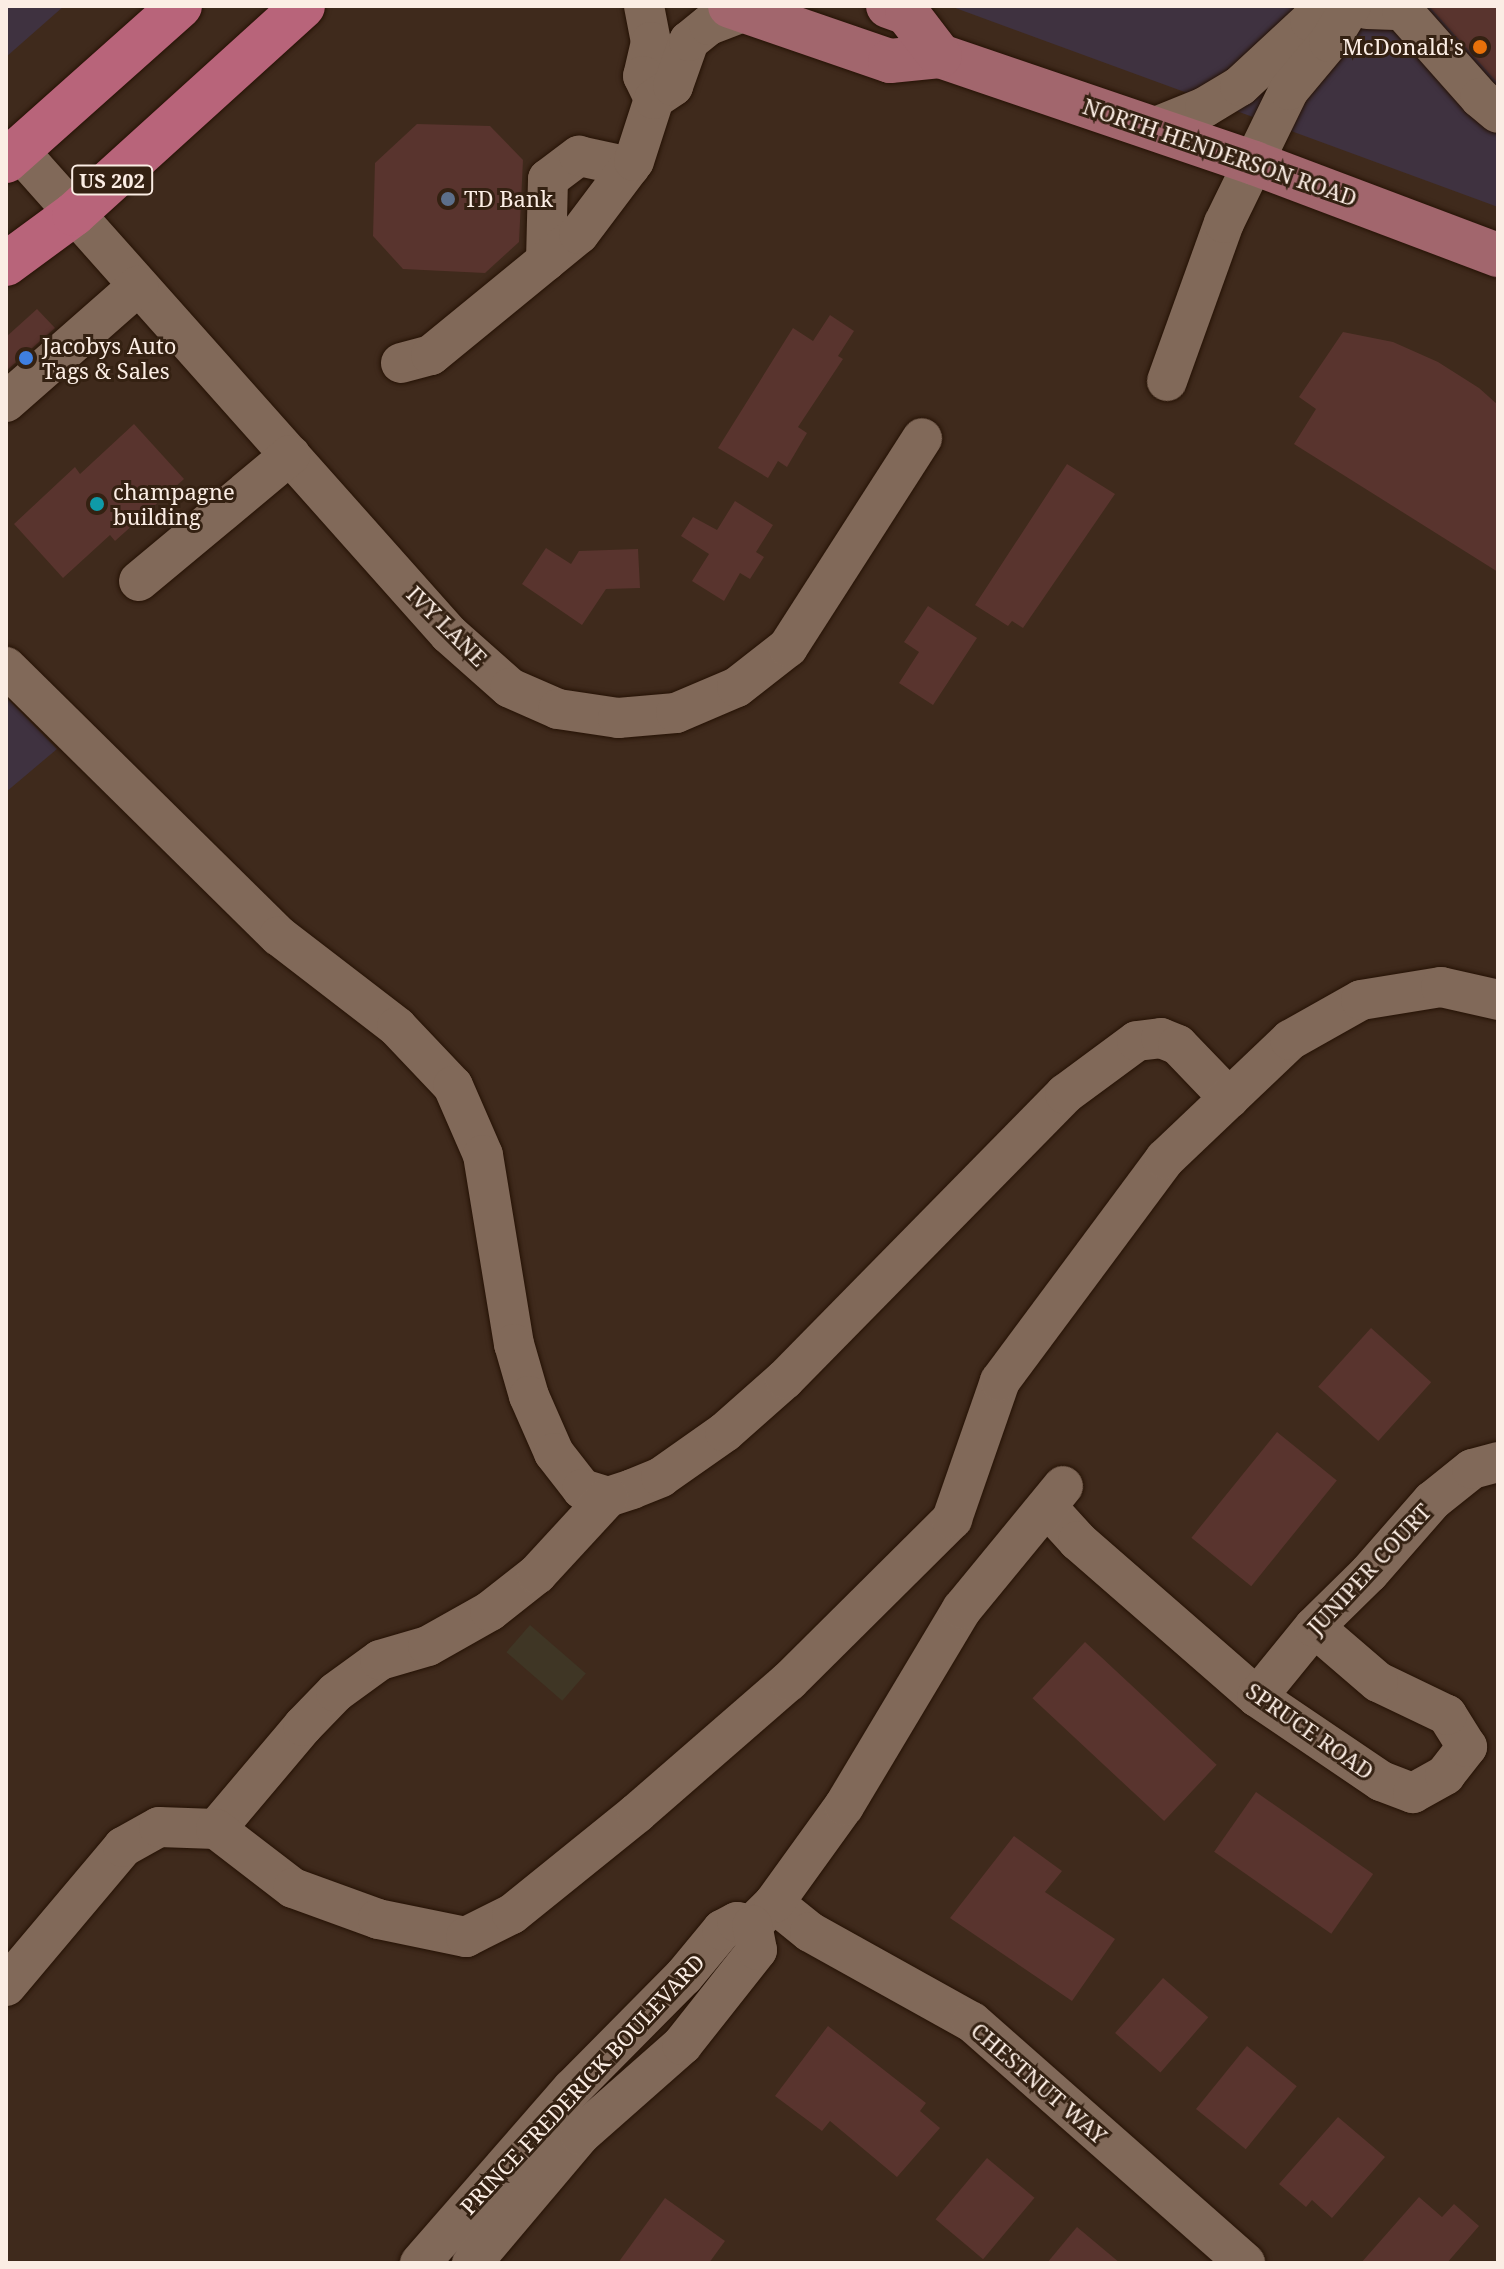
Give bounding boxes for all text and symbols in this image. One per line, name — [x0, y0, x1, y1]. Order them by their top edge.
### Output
place label: McDonald's — [1342, 34, 1464, 60]
marker: McDonald's — [1471, 38, 1489, 56]
street label: NORTH HENDERSON ROAD — [1080, 93, 1360, 211]
road number: US 202 — [70, 164, 154, 196]
place label: TD Bank — [464, 186, 553, 212]
marker: TD Bank — [439, 190, 457, 208]
place label: Jacobys Auto Tags & Sales — [42, 332, 176, 384]
marker: Jacobys Auto Tags & Sales — [17, 349, 35, 367]
place label: champagne building — [113, 478, 235, 530]
marker: champagne building — [88, 495, 106, 513]
street label: IVY LANE — [402, 581, 492, 671]
street label: JUNIPER COURT — [1302, 1498, 1436, 1640]
street label: SPRUCE ROAD — [1241, 1677, 1379, 1785]
street label: PRINCE FREDERICK BOULEVARD — [454, 1948, 710, 2220]
street label: CHESTNUT WAY — [966, 2017, 1112, 2149]

